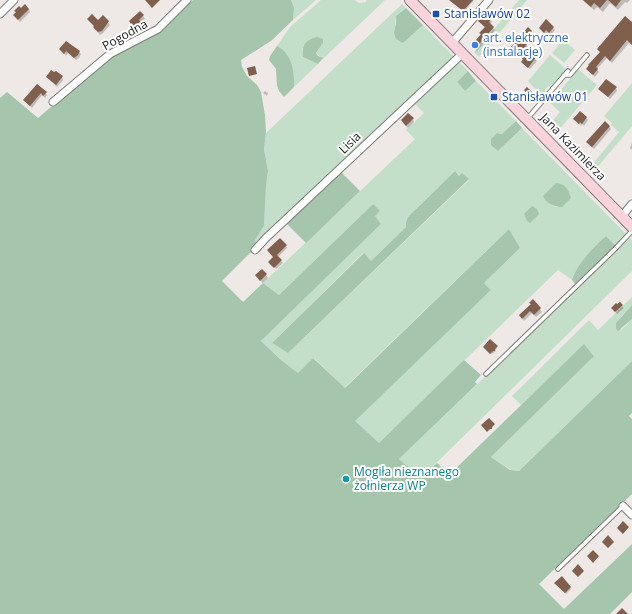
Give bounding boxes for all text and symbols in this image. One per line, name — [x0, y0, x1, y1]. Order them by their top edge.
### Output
place label: Stanisławów 02 — [444, 5, 530, 22]
marker: Stanisławów 02 — [431, 9, 441, 19]
street label: Pogodna — [99, 15, 151, 54]
place label: art. elektryczne (instalacje) — [483, 29, 569, 60]
marker: art. elektryczne (instalacje) — [470, 40, 480, 50]
place label: Stanisławów 01 — [502, 88, 588, 105]
marker: Stanisławów 01 — [489, 92, 499, 102]
street label: Jana Kazimierza — [536, 108, 610, 184]
street label: Lisia — [335, 128, 364, 157]
place label: Mogiła nieznanego żołnierza WP — [354, 463, 459, 494]
marker: Mogiła nieznanego żołnierza WP — [341, 474, 351, 484]

